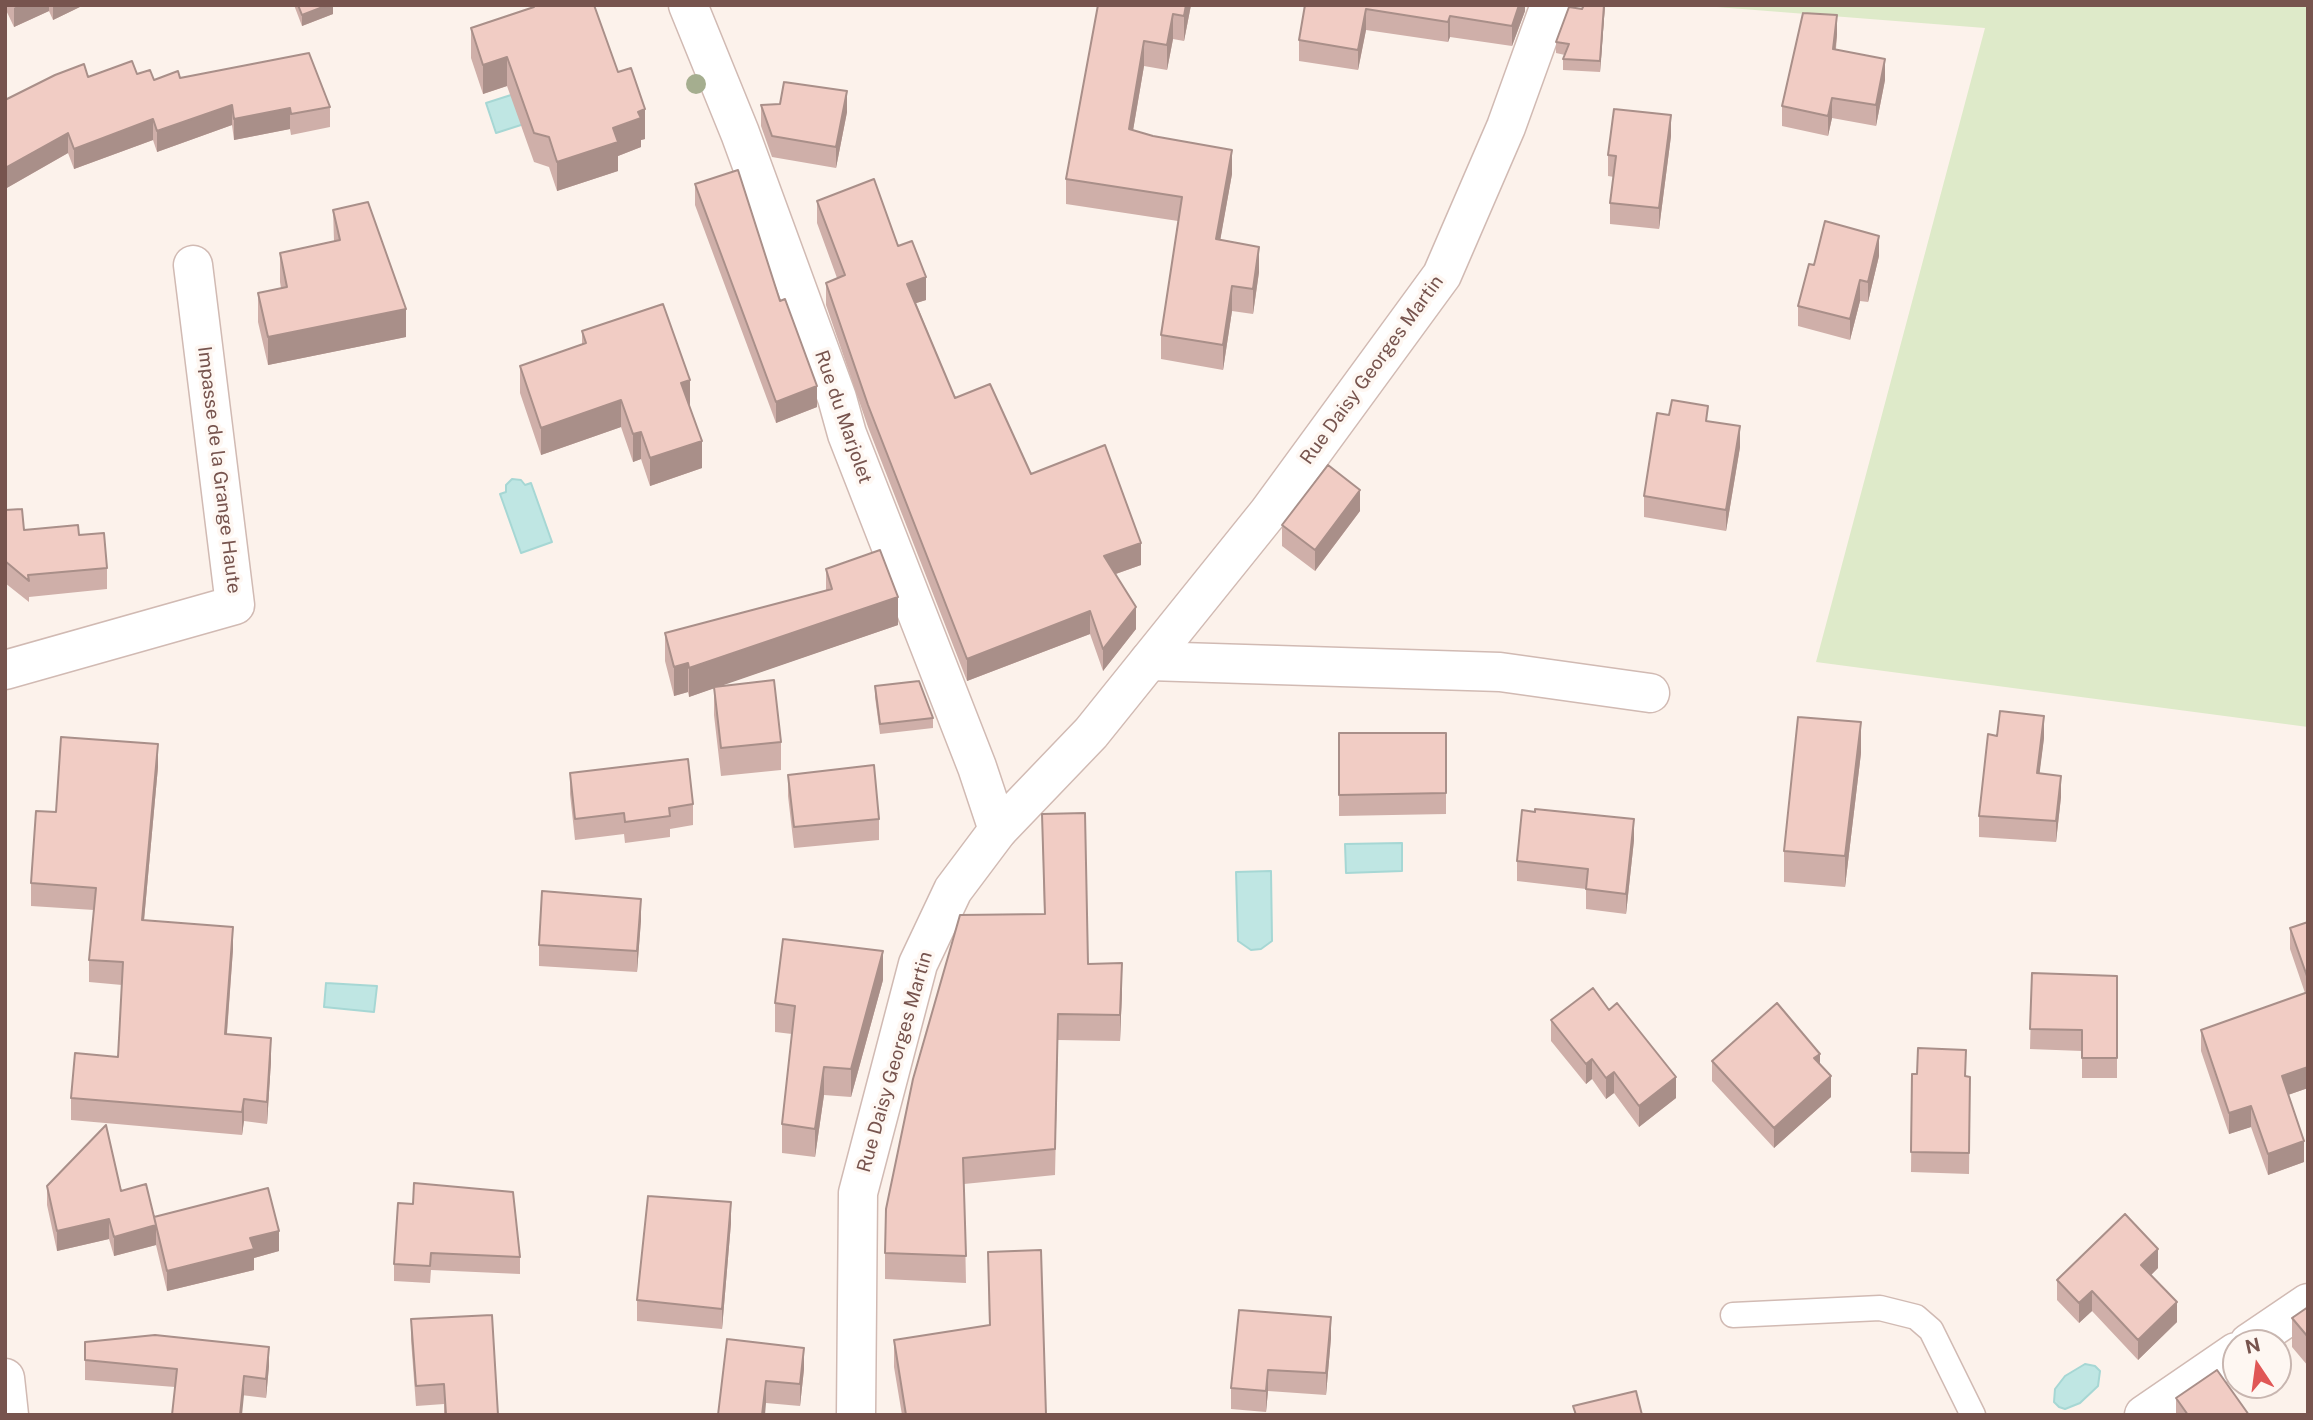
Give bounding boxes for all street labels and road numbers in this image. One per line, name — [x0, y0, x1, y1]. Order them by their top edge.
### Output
street label: Rue Daisy Georges Martin — [1296, 271, 1448, 469]
street label: Impasse de la Grange Haute — [193, 345, 245, 595]
street label: Rue du Marjolet — [810, 347, 876, 487]
street label: Rue Daisy Georges Martin — [853, 949, 937, 1175]

